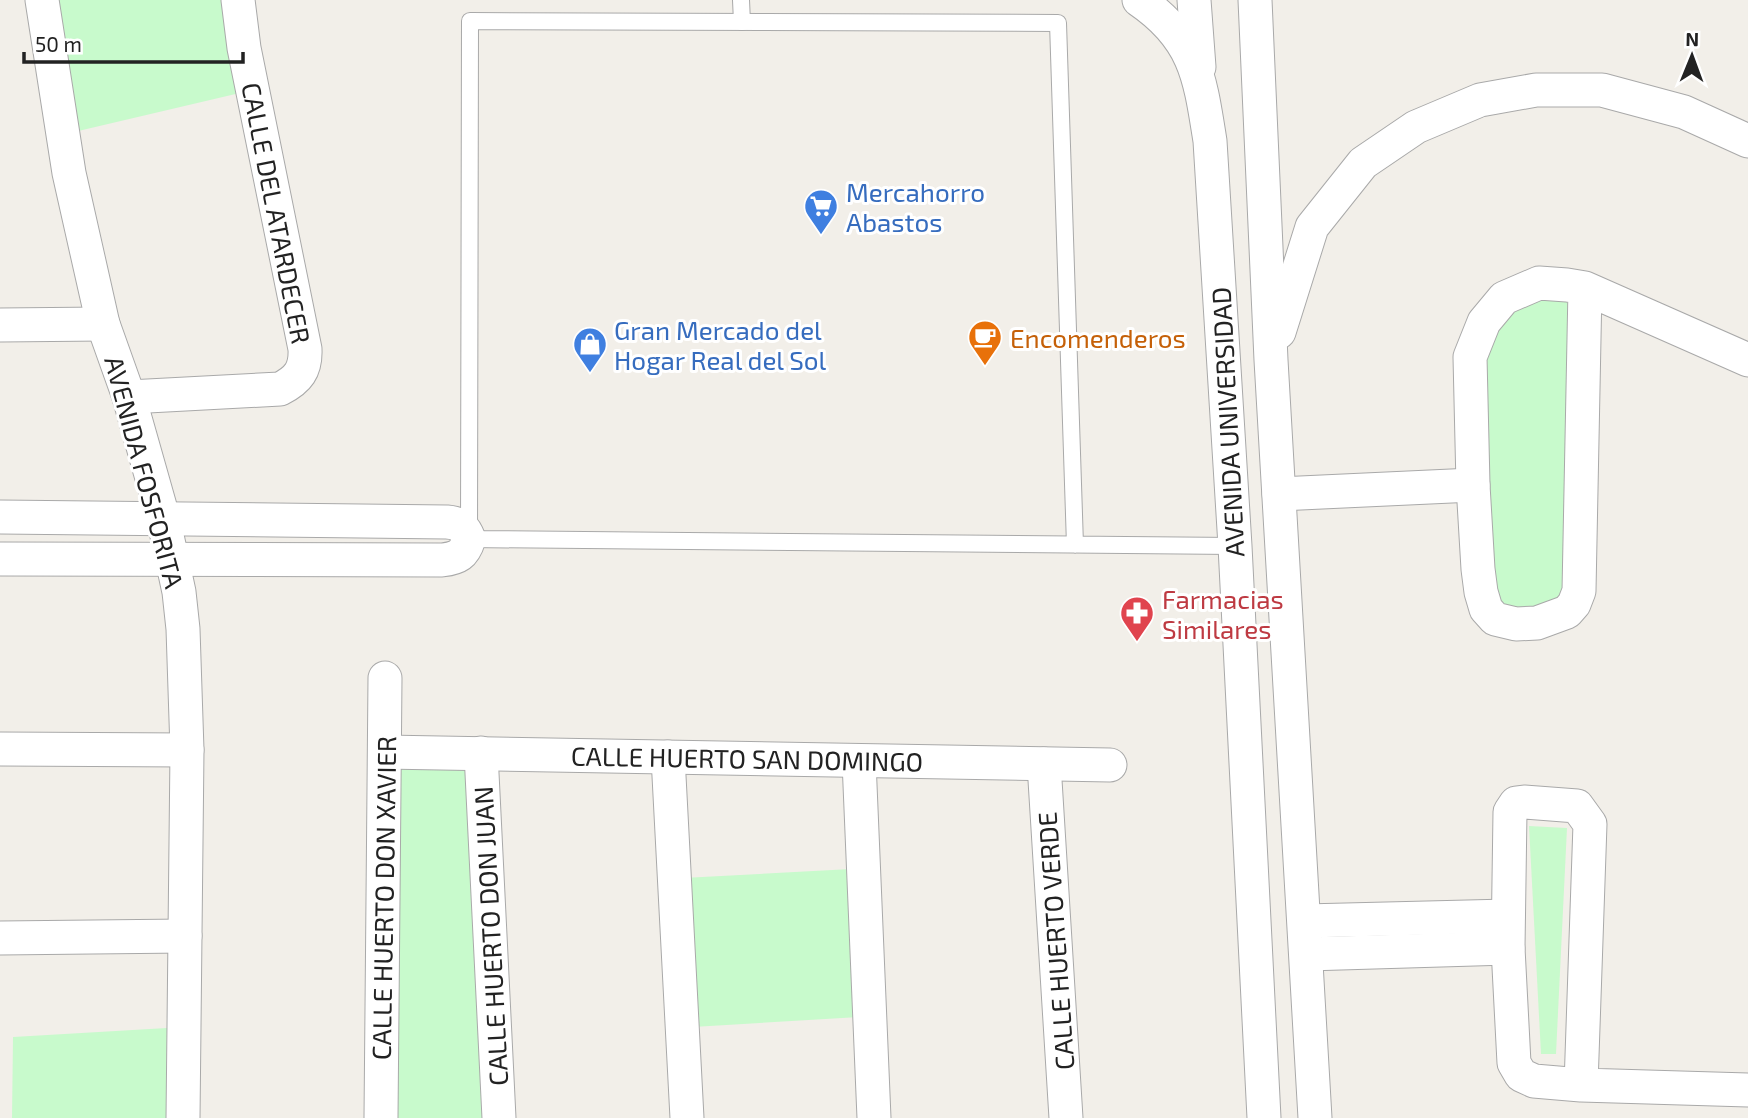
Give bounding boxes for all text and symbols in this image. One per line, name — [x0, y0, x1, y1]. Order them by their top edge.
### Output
scale bar — [24, 21, 243, 65]
north arrow — [1657, 21, 1727, 91]
text: N — [1685, 27, 1699, 50]
text: 50 m — [35, 31, 82, 56]
street label: CALLE DEL ATARDECER — [236, 80, 318, 346]
place label: Mercahorro Abastos — [846, 176, 985, 237]
supermarket icon: Mercahorro Abastos — [802, 187, 840, 236]
street label: AVENIDA UNIVERSIDAD — [1204, 286, 1250, 558]
place label: Gran Mercado del Hogar Real del Sol — [614, 314, 827, 375]
cafe icon: Encomenderos — [966, 318, 1004, 367]
place label: Encomenderos — [1010, 322, 1186, 353]
shop icon: Gran Mercado del Hogar Real del Sol — [571, 325, 609, 374]
street label: AVENIDA FOSFORITA — [99, 353, 191, 591]
place label: Farmacias Similares — [1162, 583, 1284, 644]
pharmacy icon: Farmacias Similares — [1118, 594, 1156, 643]
street label: CALLE HUERTO DON XAVIER — [365, 736, 401, 1060]
street label: CALLE HUERTO SAN DOMINGO — [571, 739, 923, 777]
street label: CALLE HUERTO DON JUAN — [467, 785, 513, 1087]
street label: CALLE HUERTO VERDE — [1031, 811, 1079, 1071]

